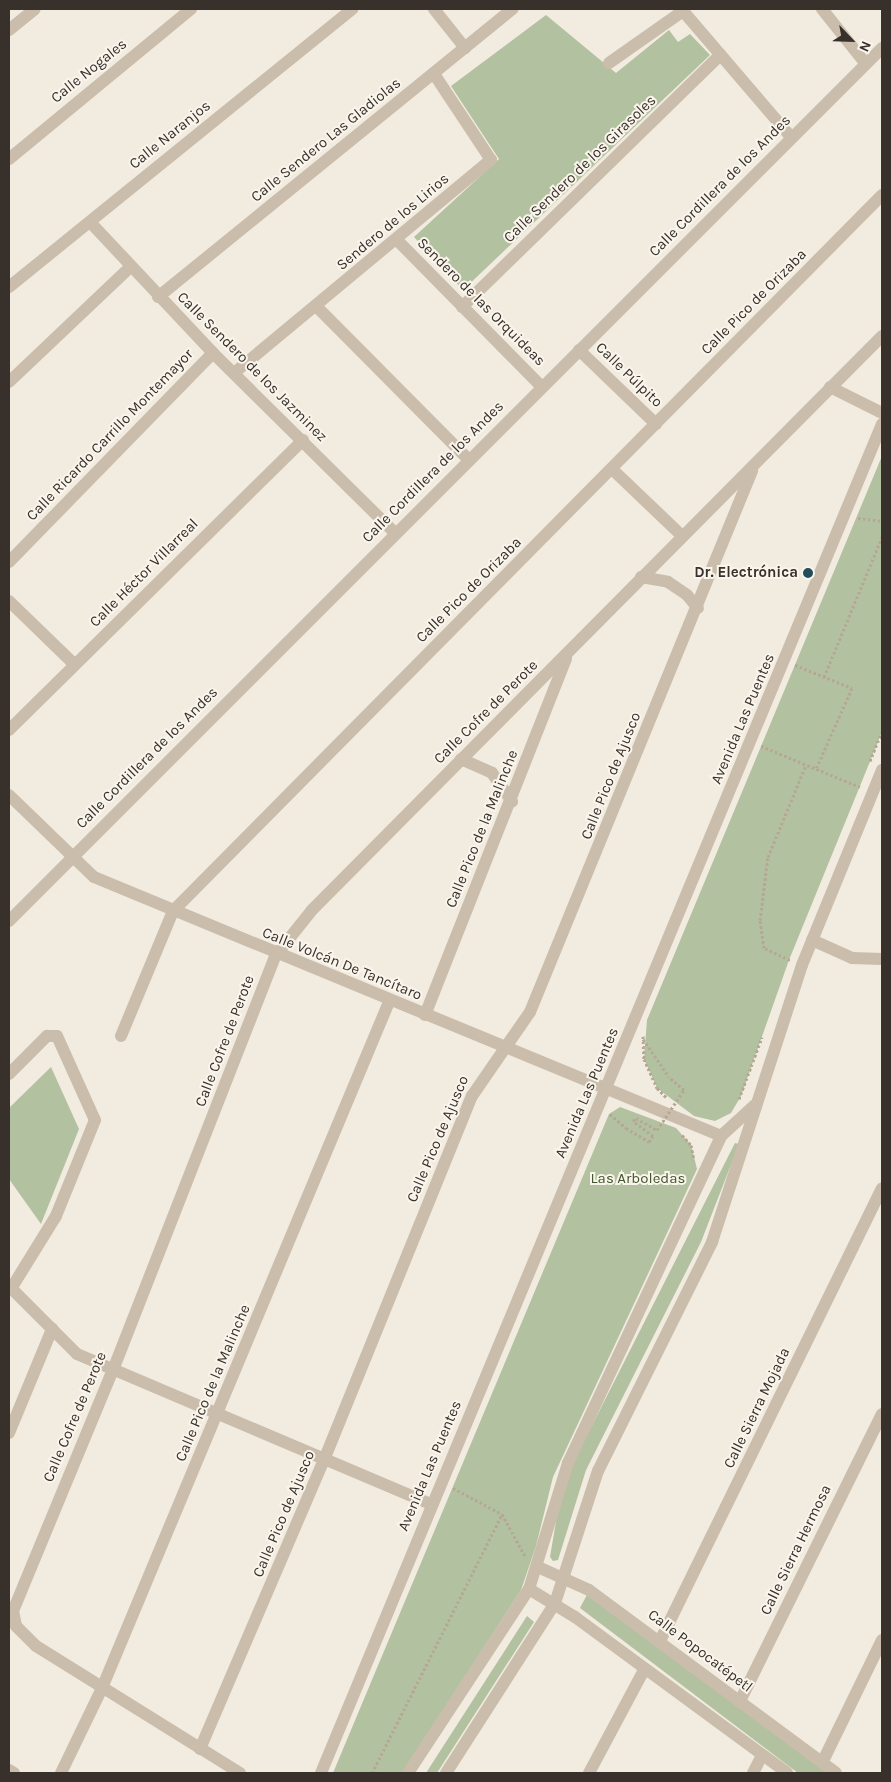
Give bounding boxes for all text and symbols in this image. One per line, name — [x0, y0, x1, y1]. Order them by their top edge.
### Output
north arrow — [826, 15, 876, 65]
street label: Calle Nogales — [48, 35, 130, 107]
text: N — [855, 38, 875, 54]
street label: Calle Sendero Las Gladiolas — [248, 74, 404, 206]
street label: Calle Sendero de los Girasoles — [500, 92, 660, 246]
street label: Calle Naranjos — [126, 97, 214, 173]
street label: Calle Cordillera de los Andes — [645, 111, 795, 261]
street label: Sendero de los Lirios — [333, 170, 453, 274]
street label: Sendero de las Orquideas — [413, 234, 549, 370]
street label: Calle Pico de Orizaba — [698, 246, 810, 358]
street label: Calle Sendero de los Jazminez — [173, 288, 331, 446]
street label: Calle Púlpito — [592, 339, 666, 411]
street label: Calle Ricardo Carrillo Montemayor — [23, 345, 197, 525]
street label: Calle Cordillera de los Andes — [358, 397, 508, 547]
street label: Calle Héctor Villarreal — [86, 515, 202, 631]
street label: Calle Pico de Orizaba — [413, 534, 525, 646]
place label: Dr. Electrónica — [694, 564, 798, 582]
marker: Dr. Electrónica — [802, 567, 814, 579]
street label: Avenida Las Puentes — [707, 651, 779, 787]
street label: Calle Cofre de Perote — [430, 656, 542, 768]
street label: Calle Cordillera de los Andes — [72, 683, 222, 833]
street label: Calle Pico de Ajusco — [577, 710, 645, 842]
street label: Calle Pico de la Malinche — [442, 747, 522, 911]
street label: Calle Volcán De Tancítaro — [260, 924, 424, 1004]
street label: Calle Cofre de Perote — [192, 973, 258, 1109]
street label: Avenida Las Puentes — [551, 1025, 623, 1161]
street label: Calle Pico de Ajusco — [403, 1073, 473, 1205]
park label: Las Arboledas — [591, 1170, 685, 1188]
street label: Calle Pico de la Malinche — [172, 1302, 254, 1464]
street label: Calle Sierra Mojada — [720, 1345, 794, 1471]
street label: Calle Cofre de Perote — [39, 1349, 111, 1485]
street label: Avenida Las Puentes — [394, 1398, 466, 1534]
street label: Calle Pico de Ajusco — [249, 1448, 319, 1580]
street label: Calle Sierra Hermosa — [757, 1482, 835, 1618]
street label: Calle Popocatépetl — [644, 1606, 756, 1696]

